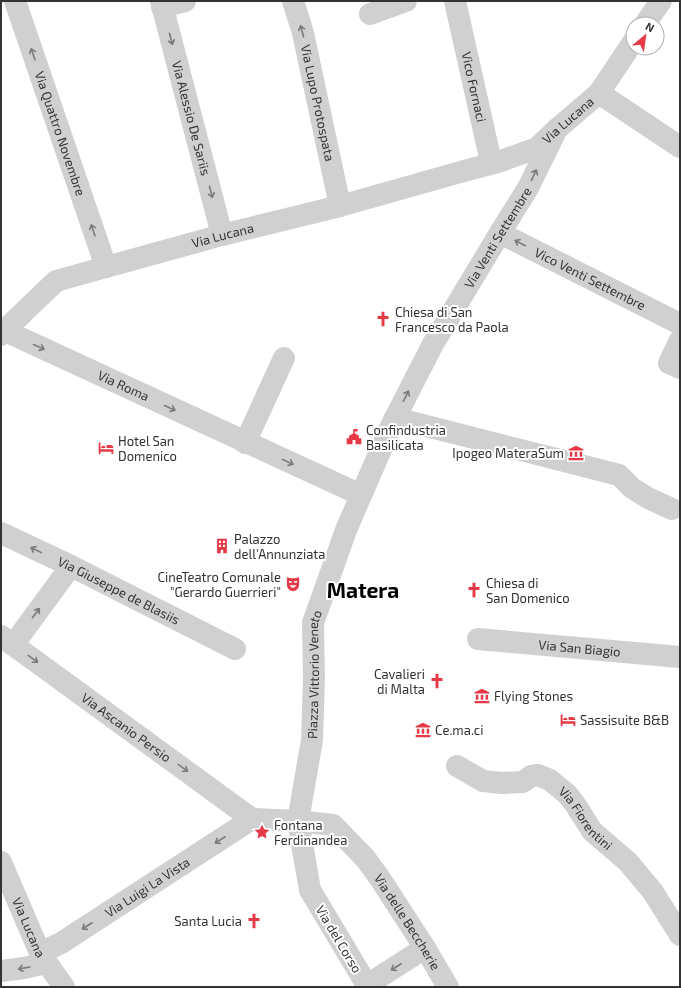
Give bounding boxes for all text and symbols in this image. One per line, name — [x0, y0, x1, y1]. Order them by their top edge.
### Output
north arrow — [625, 16, 665, 56]
text: N — [643, 19, 657, 34]
one-way arrow — [298, 25, 305, 38]
one-way arrow — [168, 32, 175, 45]
street label: Via Lupo Protospata — [298, 43, 338, 163]
one-way arrow — [28, 48, 36, 60]
street label: Vico Fornaci — [459, 50, 490, 123]
street label: Via Alessio De Sariis — [169, 59, 214, 177]
street label: Via Quattro Novembre — [32, 69, 89, 198]
street label: Via Lucana — [539, 93, 597, 147]
one-way arrow — [531, 169, 539, 181]
street label: Via Venti Settembre — [461, 184, 535, 291]
one-way arrow — [207, 185, 215, 198]
street label: Via Lucana — [190, 220, 255, 251]
one-way arrow — [89, 223, 96, 236]
one-way arrow — [514, 239, 526, 246]
street label: Vico Venti Settembre — [532, 244, 648, 313]
place label: Chiesa di San Francesco da Paola — [395, 304, 509, 335]
church icon: Chiesa di San Francesco da Paola — [374, 310, 392, 328]
one-way arrow — [33, 344, 45, 351]
street label: Via Roma — [95, 367, 152, 404]
one-way arrow — [403, 391, 410, 403]
one-way arrow — [163, 405, 175, 412]
place label: Confindustria Basilicata — [366, 422, 446, 453]
public building icon: Confindustria Basilicata — [345, 428, 363, 446]
place label: Hotel San Domenico — [118, 433, 177, 464]
hotel icon: Hotel San Domenico — [97, 439, 115, 457]
museum icon: Ipogeo MateraSum — [567, 444, 585, 462]
place label: Ipogeo MateraSum — [452, 445, 564, 461]
one-way arrow — [281, 459, 293, 466]
place label: Palazzo dell'Annunziata — [234, 531, 325, 562]
building icon: Palazzo dell'Annunziata — [213, 537, 231, 555]
one-way arrow — [30, 546, 42, 553]
street label: Via Giuseppe de Blasiis — [55, 553, 183, 628]
place label: CineTeatro Comunale "Gerardo Guerrieri" — [158, 569, 281, 600]
theatre icon: CineTeatro Comunale "Gerardo Guerrieri" — [284, 575, 302, 593]
place label: Chiesa di San Domenico — [486, 575, 570, 606]
district label: Matera — [327, 577, 399, 602]
church icon: Chiesa di San Domenico — [465, 581, 483, 599]
one-way arrow — [32, 608, 40, 619]
street label: Piazza Vittorio Veneto — [304, 608, 325, 739]
street label: Via San Biagio — [538, 636, 621, 660]
one-way arrow — [27, 655, 38, 663]
place label: Cavalieri di Malta — [374, 666, 425, 697]
church icon: Cavalieri di Malta — [428, 672, 446, 690]
museum icon: Flying Stones — [473, 687, 491, 705]
place label: Flying Stones — [494, 688, 573, 704]
street label: Via Ascanio Persio — [78, 689, 174, 765]
hotel icon: Sassisuite B&B — [559, 711, 577, 729]
place label: Sassisuite B&B — [580, 712, 669, 728]
museum icon: Ce.ma.ci — [414, 721, 432, 739]
place label: Ce.ma.ci — [435, 722, 483, 738]
one-way arrow — [177, 764, 188, 772]
street label: Via Fiorentini — [556, 783, 616, 853]
place label: Fontana Ferdinandea — [274, 817, 347, 848]
place icon: Fontana Ferdinandea — [253, 823, 271, 841]
one-way arrow — [215, 836, 226, 844]
street label: Via Luigi La Vista — [102, 854, 193, 921]
street label: Via delle Beccherie — [371, 871, 444, 973]
street label: Via Lucana — [9, 895, 49, 961]
street label: Via del Corso — [313, 902, 365, 976]
church icon: Santa Lucia — [245, 912, 263, 930]
place label: Santa Lucia — [174, 913, 242, 929]
one-way arrow — [82, 922, 93, 930]
one-way arrow — [390, 963, 402, 971]
one-way arrow — [18, 964, 31, 972]

